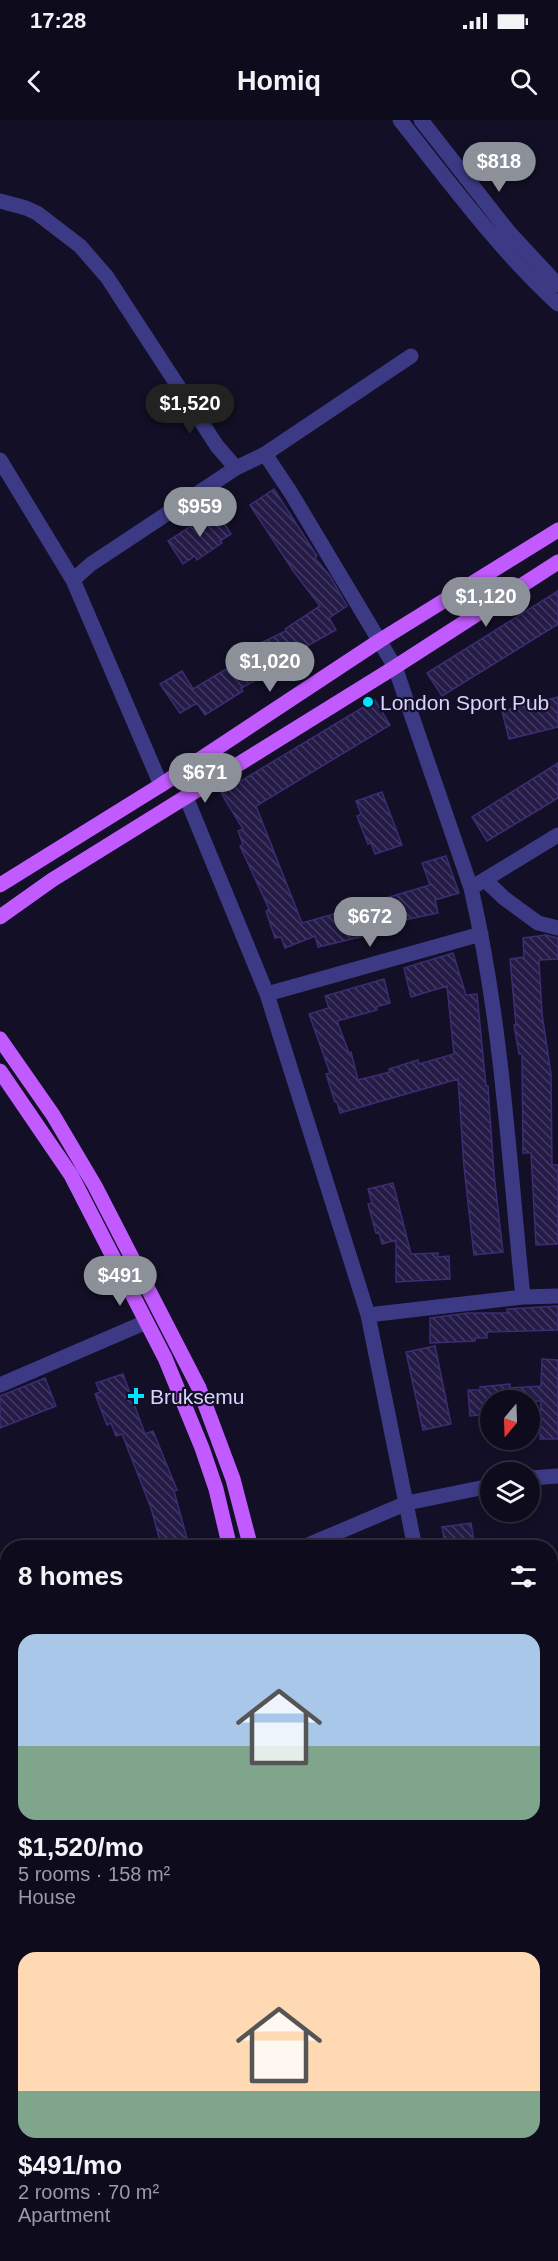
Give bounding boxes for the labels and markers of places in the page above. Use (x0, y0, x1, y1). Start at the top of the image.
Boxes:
pin: $818 (463, 142, 535, 193)
pin: $1,520 (141, 384, 239, 435)
pin: $959 (164, 487, 236, 538)
pin: $1,120 (437, 577, 535, 628)
pin: $1,020 (221, 642, 319, 693)
place label: London Sport Pub (380, 691, 549, 714)
marker: London Sport Pub (361, 695, 375, 709)
pin: $671 (169, 753, 241, 804)
pin: $672 (334, 897, 406, 948)
pin: $491 (84, 1256, 156, 1307)
place label: Bruksemu (150, 1385, 245, 1408)
marker: Bruksemu (127, 1387, 145, 1405)

